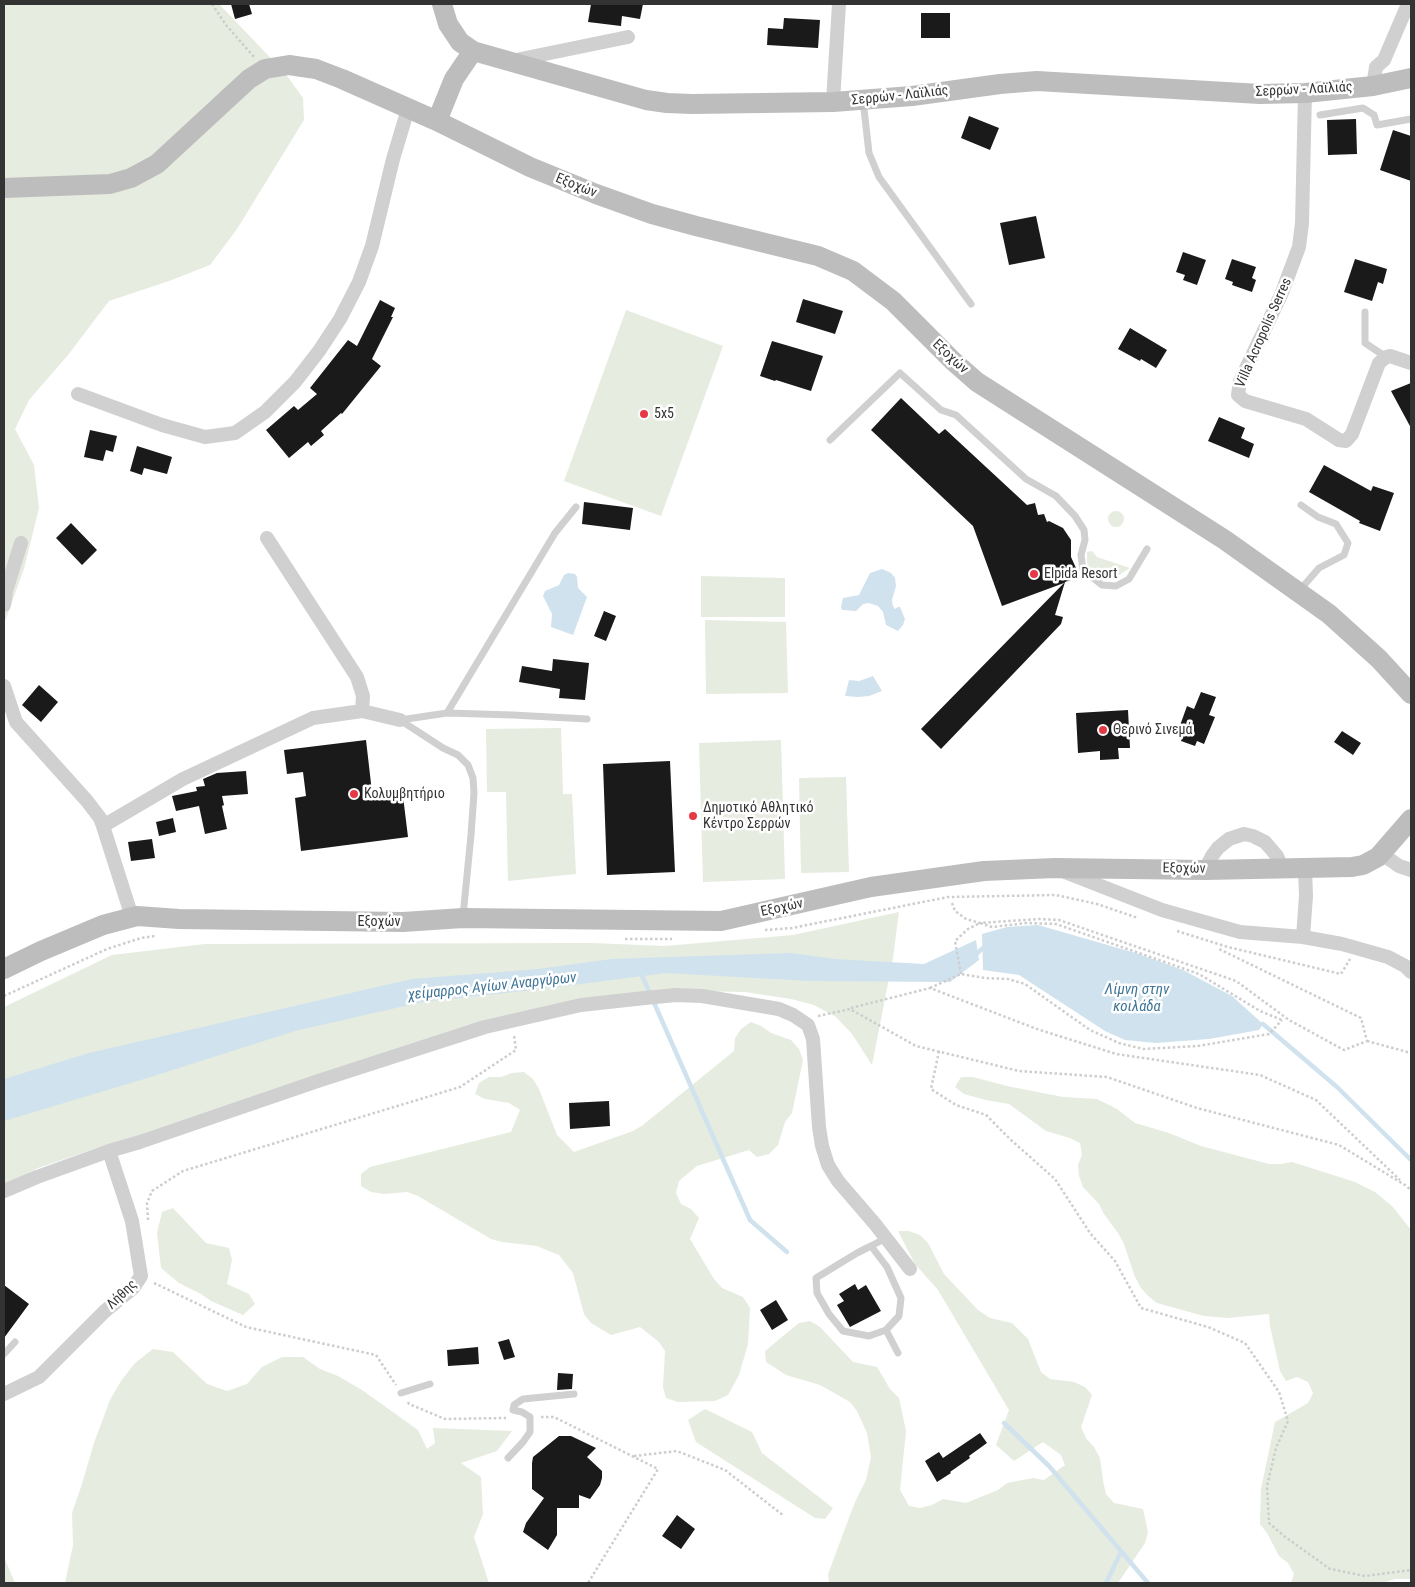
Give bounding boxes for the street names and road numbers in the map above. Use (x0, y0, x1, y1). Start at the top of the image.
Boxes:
street label: Σερρών - Λαϊλιάς (1255, 79, 1353, 101)
street label: Σερρών - Λαϊλιάς (851, 83, 949, 109)
street label: Εξοχών (553, 170, 599, 202)
street label: Villa Acropolis Serres (1232, 276, 1296, 390)
street label: Εξοχών (929, 336, 971, 378)
street label: Εξοχών (1162, 860, 1206, 878)
street label: Εξοχών (759, 895, 805, 921)
street label: Εξοχών (358, 914, 400, 930)
street label: Λήθης (103, 1277, 141, 1313)

